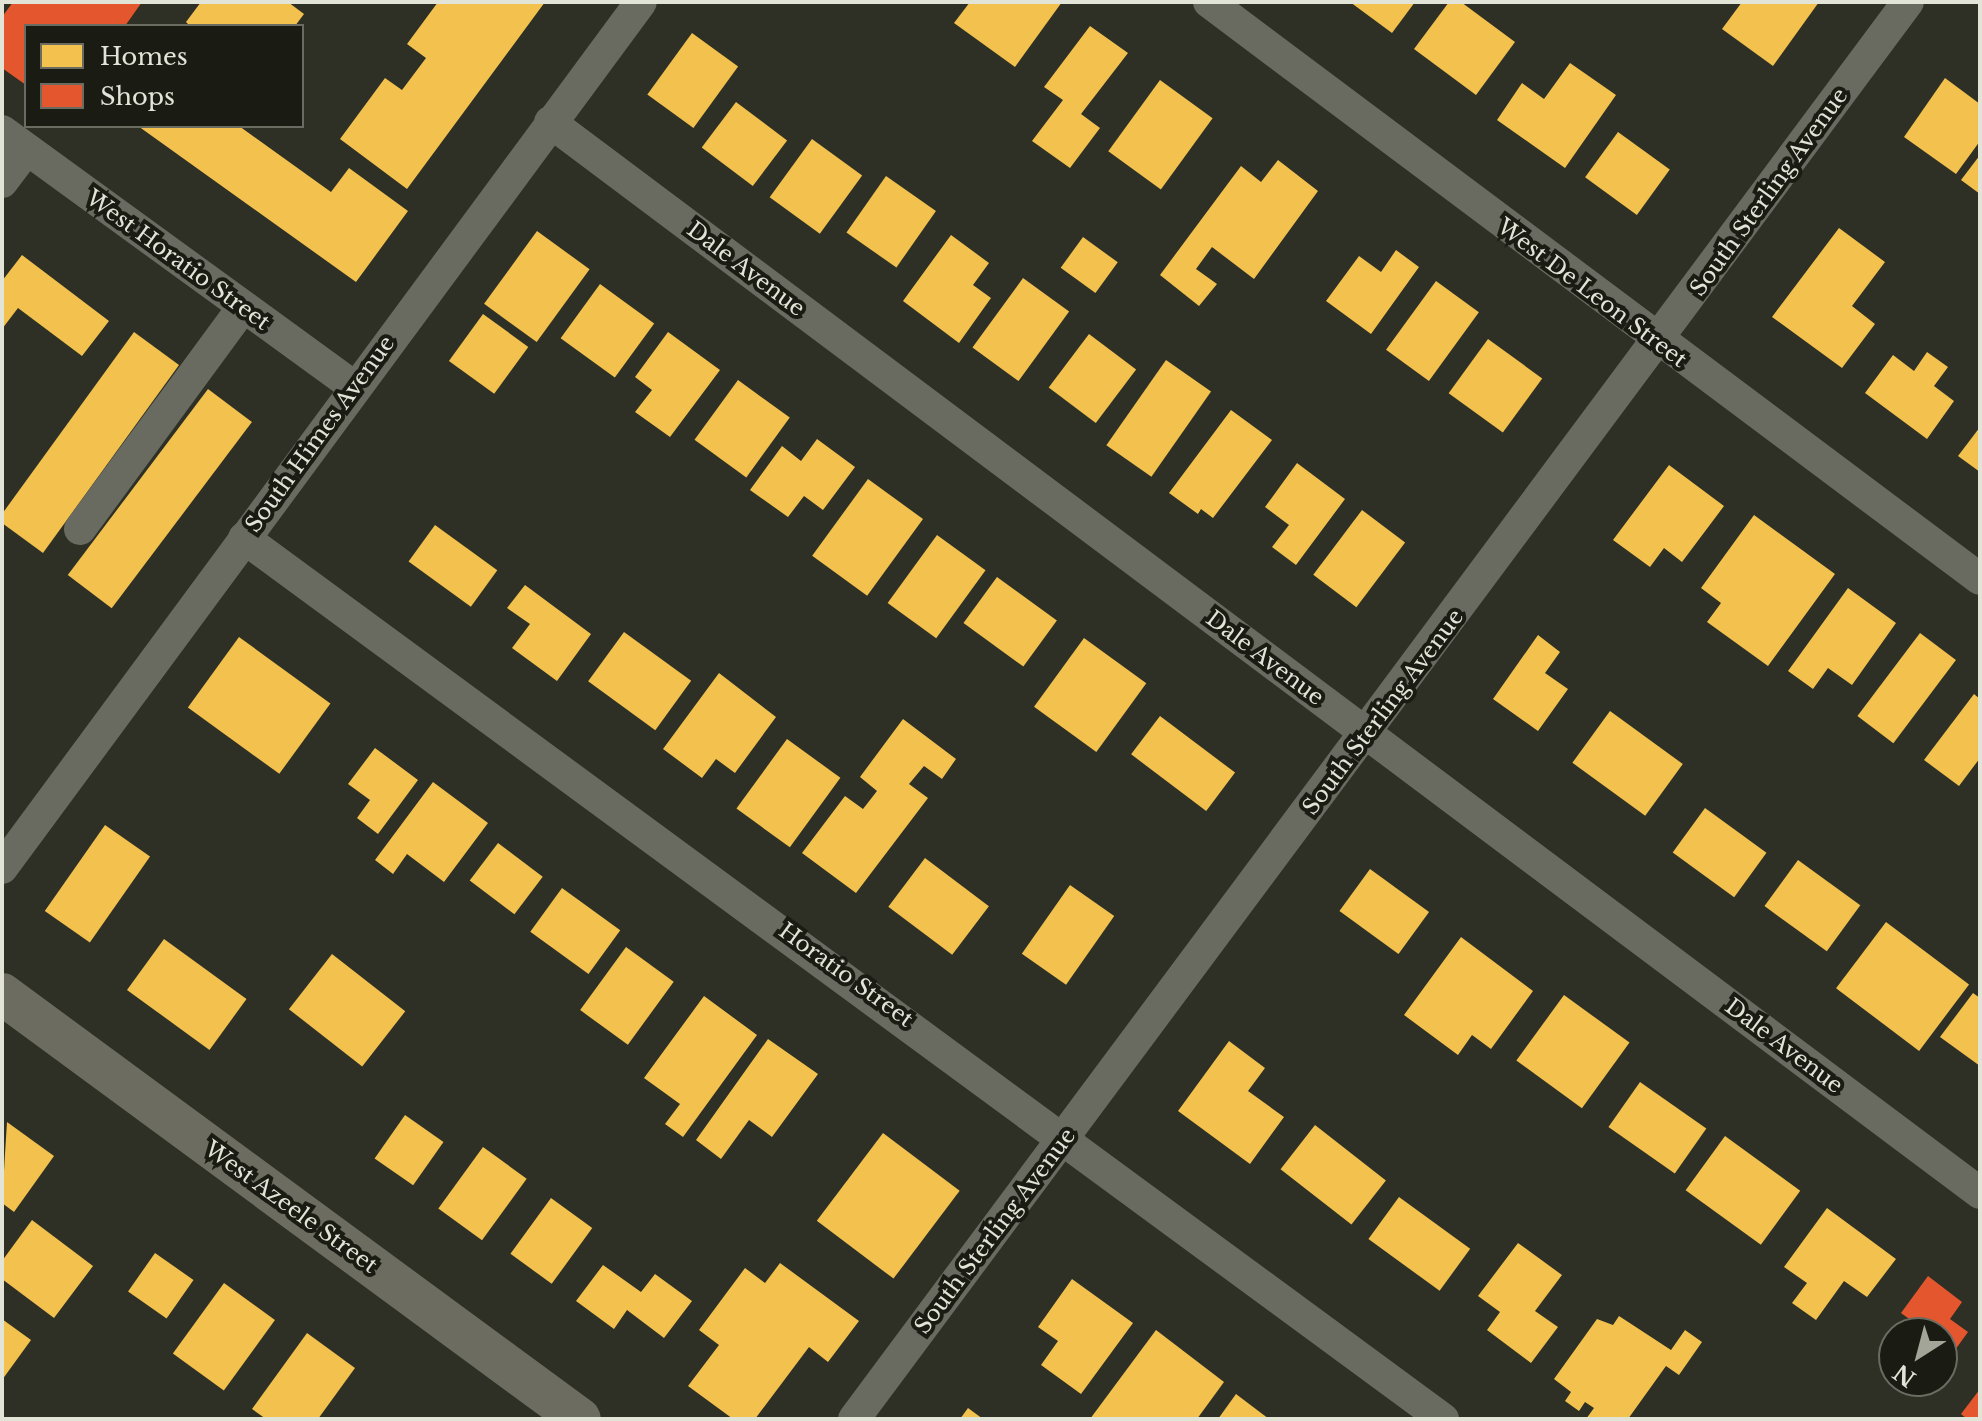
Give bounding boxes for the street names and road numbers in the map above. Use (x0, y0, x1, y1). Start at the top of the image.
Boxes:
street label: South Sterling Avenue (1684, 82, 1854, 302)
street label: West Horatio Street (81, 184, 275, 336)
street label: West De Leon Street (1492, 213, 1692, 373)
street label: Dale Avenue (682, 216, 810, 322)
street label: South Himes Avenue (240, 330, 400, 538)
street label: South Sterling Avenue (1297, 604, 1469, 820)
street label: Dale Avenue (1201, 605, 1329, 711)
street label: Horatio Street (774, 917, 918, 1033)
street label: Dale Avenue (1720, 993, 1848, 1099)
street label: South Sterling Avenue (909, 1123, 1081, 1339)
street label: West Azeele Street (199, 1135, 383, 1279)

